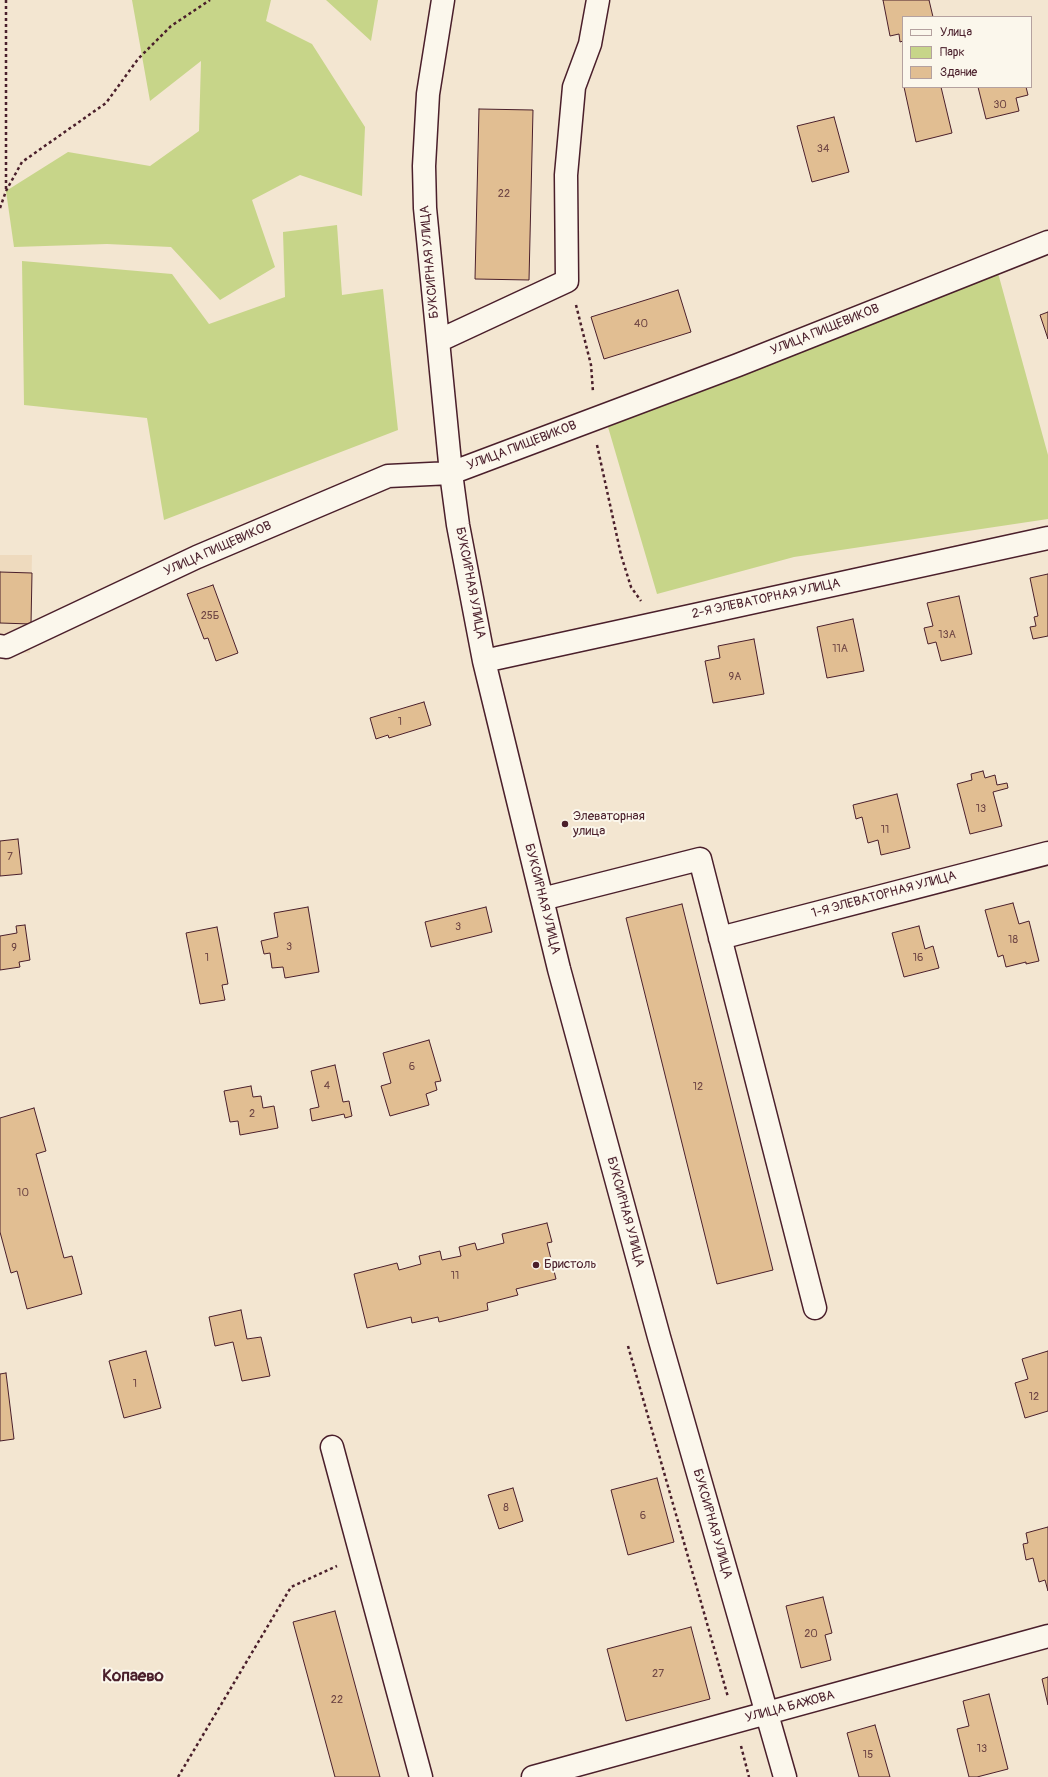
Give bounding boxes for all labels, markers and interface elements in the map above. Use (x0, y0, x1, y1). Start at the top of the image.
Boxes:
legend (902, 16, 1032, 88)
text: Улица (940, 25, 972, 40)
text: Парк (940, 45, 965, 60)
text: Здание (940, 65, 977, 80)
house number: 30 (993, 98, 1007, 112)
house number: 34 (817, 142, 829, 156)
house number: 22 (498, 187, 510, 201)
street label: БУКСИРНАЯ УЛИЦА (417, 205, 443, 319)
street label: УЛИЦА ПИЩЕВИКОВ (768, 301, 882, 359)
house number: 40 (634, 317, 648, 331)
street label: УЛИЦА ПИЩЕВИКОВ (465, 418, 579, 474)
street label: УЛИЦА ПИЩЕВИКОВ (162, 518, 274, 580)
street label: БУКСИРНАЯ УЛИЦА (452, 526, 488, 640)
street label: 2-Я ЭЛЕВАТОРНАЯ УЛИЦА (690, 576, 842, 622)
house number: 25Б (201, 609, 219, 623)
house number: 13А (938, 628, 956, 642)
house number: 11А (832, 642, 848, 656)
house number: 9А (729, 670, 741, 684)
house number: 1 (398, 715, 402, 729)
house number: 13 (976, 802, 986, 816)
place label: Элеваторная улица (573, 809, 645, 840)
marker: Элеваторная улица (560, 819, 570, 829)
house number: 11 (881, 823, 889, 837)
street label: БУКСИРНАЯ УЛИЦА (521, 842, 563, 956)
house number: 7 (7, 850, 13, 864)
street label: 1-Я ЭЛЕВАТОРНАЯ УЛИЦА (810, 868, 958, 922)
house number: 3 (455, 920, 461, 934)
house number: 18 (1008, 933, 1018, 947)
house number: 3 (286, 940, 292, 954)
house number: 9 (11, 941, 17, 955)
house number: 1 (205, 951, 209, 965)
house number: 16 (913, 951, 923, 965)
house number: 6 (409, 1060, 415, 1074)
house number: 4 (324, 1079, 330, 1093)
house number: 12 (693, 1080, 703, 1094)
house number: 2 (249, 1107, 255, 1121)
street label: БУКСИРНАЯ УЛИЦА (603, 1155, 647, 1269)
house number: 10 (17, 1186, 29, 1200)
place label: Бристоль (544, 1257, 596, 1273)
marker: Бристоль (531, 1260, 541, 1270)
house number: 11 (451, 1269, 459, 1283)
house number: 1 (133, 1377, 137, 1391)
house number: 12 (1029, 1390, 1039, 1404)
street label: БУКСИРНАЯ УЛИЦА (689, 1467, 735, 1581)
house number: 8 (503, 1501, 509, 1515)
house number: 6 (640, 1509, 646, 1523)
house number: 20 (804, 1627, 818, 1641)
district label: Копаево (102, 1667, 164, 1687)
house number: 27 (652, 1667, 664, 1681)
street label: УЛИЦА БАЖОВА (744, 1688, 836, 1726)
house number: 22 (331, 1693, 343, 1707)
house number: 13 (977, 1742, 987, 1756)
house number: 15 (863, 1748, 873, 1762)

